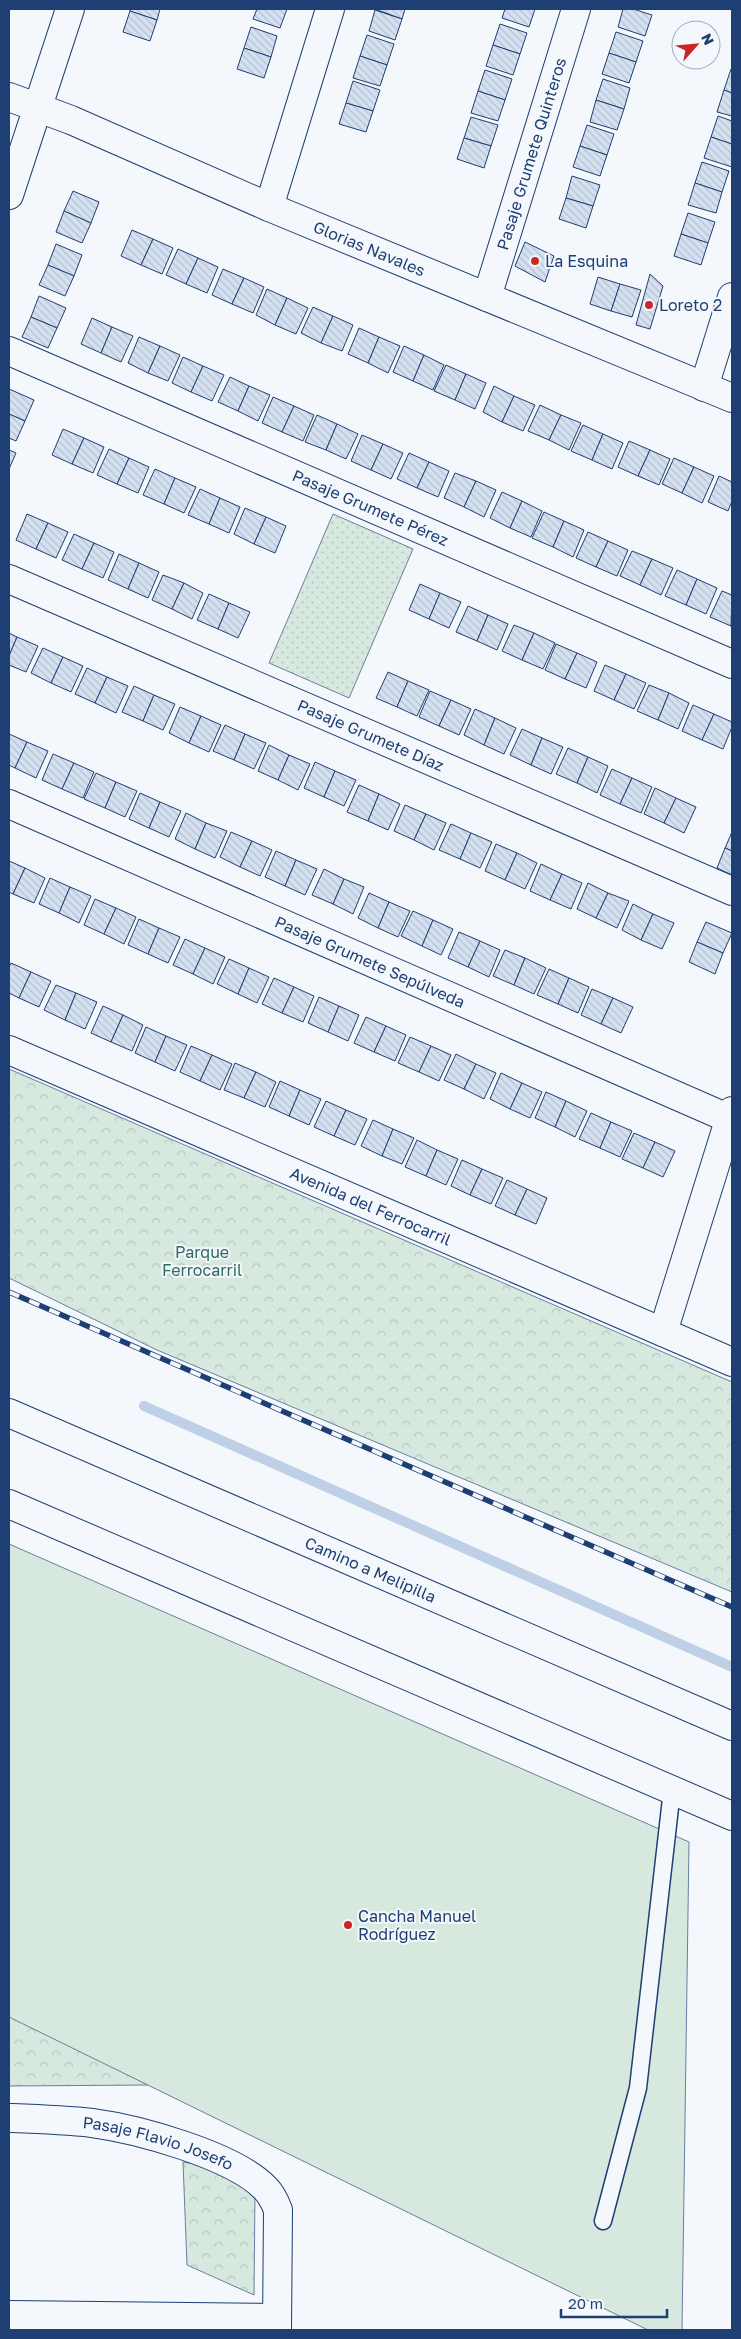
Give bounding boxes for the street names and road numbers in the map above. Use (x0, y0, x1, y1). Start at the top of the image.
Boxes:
street label: Pasaje Grumete Quinteros (492, 55, 570, 252)
street label: Glorias Navales (311, 216, 428, 280)
street label: Pasaje Grumete Pérez (289, 465, 452, 550)
street label: Pasaje Grumete Díaz (294, 695, 447, 776)
street label: Pasaje Grumete Sepúlveda (272, 911, 468, 1012)
street label: Avenida del Ferrocarril (287, 1163, 454, 1250)
street label: Camino a Melipilla (302, 1532, 439, 1607)
street label: Pasaje Flavio Josefo (82, 2112, 237, 2174)

